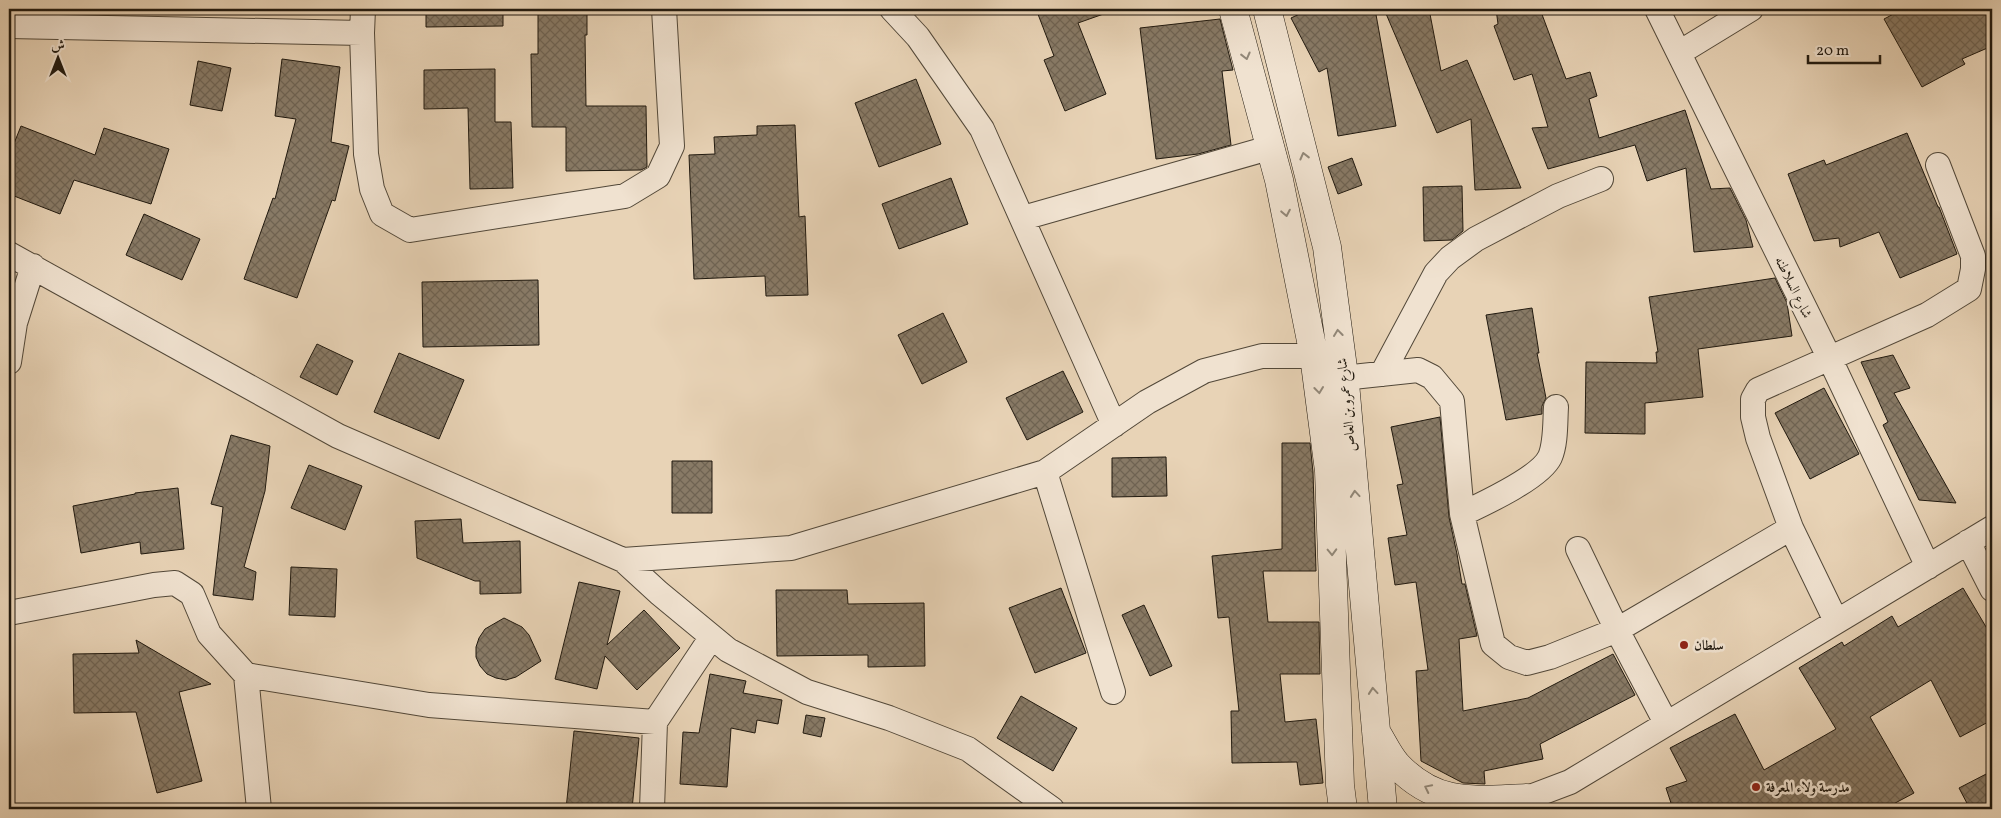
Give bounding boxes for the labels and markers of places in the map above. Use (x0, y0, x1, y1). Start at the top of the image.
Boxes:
place label: سلطان (1694, 637, 1724, 656)
marker: سلطان (1678, 639, 1690, 651)
place label: مدرسة ولاء المعرفة (1766, 779, 1850, 798)
marker: مدرسة ولاء المعرفة (1750, 781, 1762, 793)

